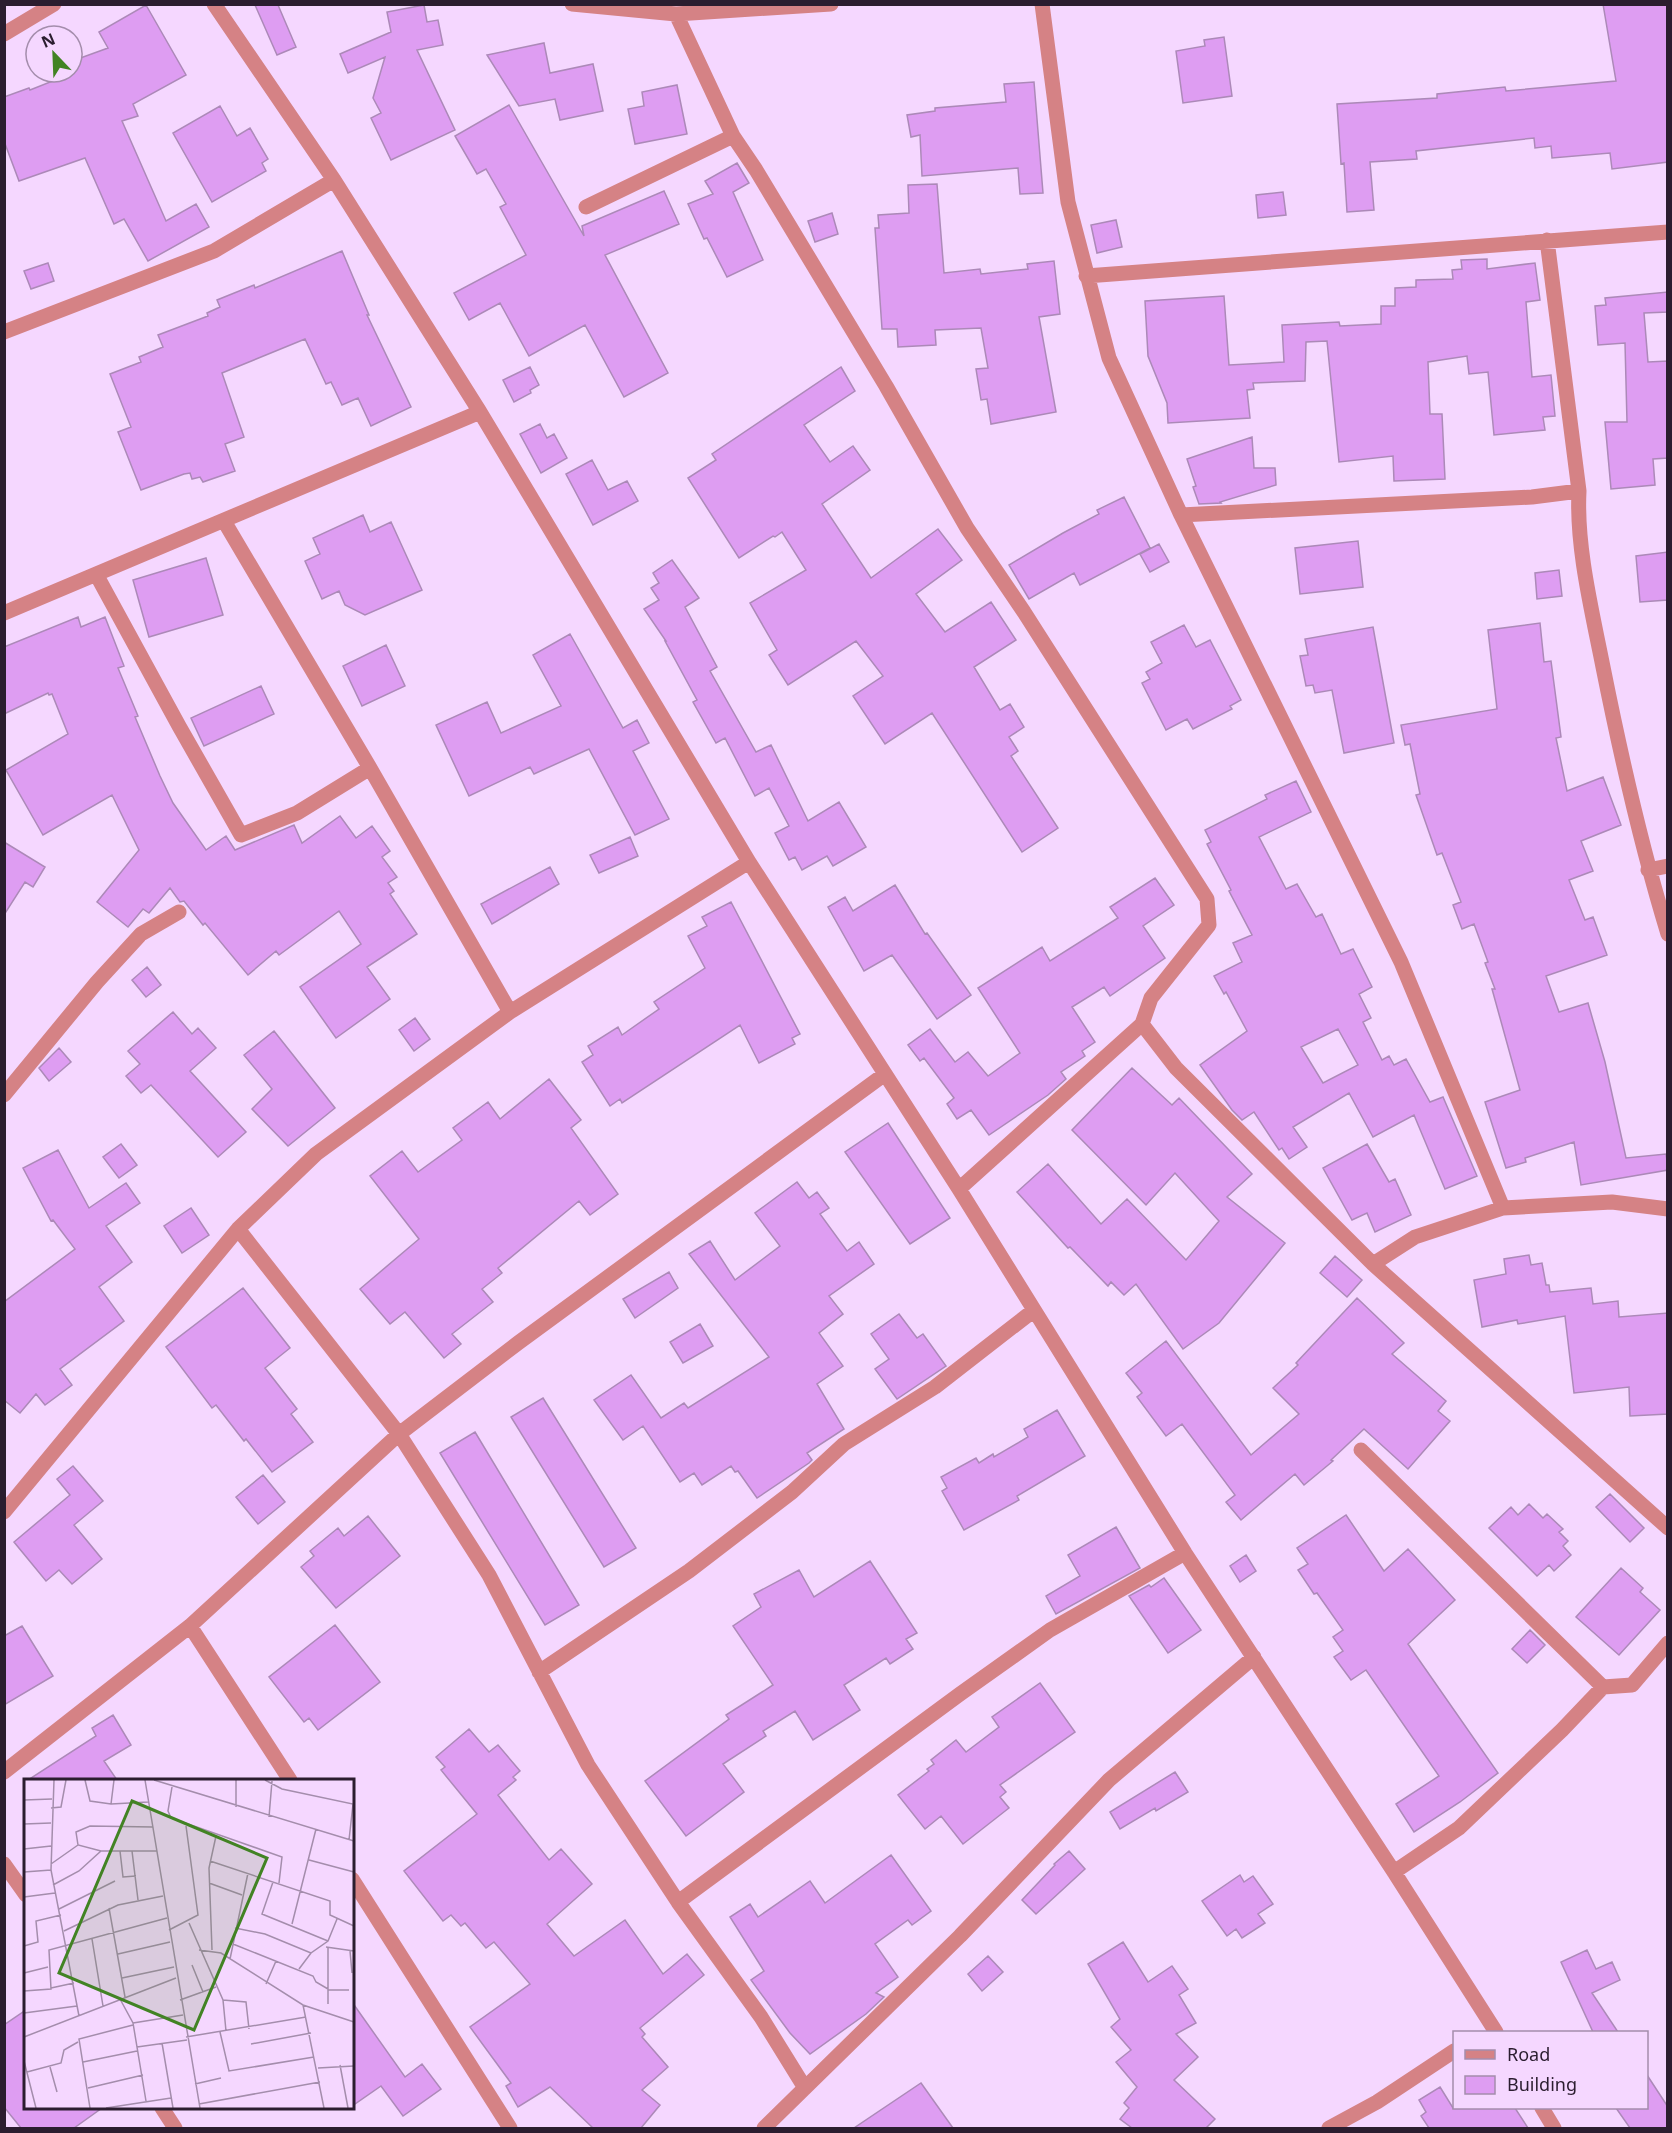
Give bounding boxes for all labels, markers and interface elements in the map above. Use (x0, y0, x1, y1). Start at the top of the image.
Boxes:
north arrow (24, 24, 84, 84)
text: N (38, 28, 58, 53)
inset map (24, 1779, 354, 2109)
legend (1453, 2031, 1648, 2109)
text: Road (1507, 2042, 1550, 2066)
text: Building (1507, 2072, 1577, 2096)

